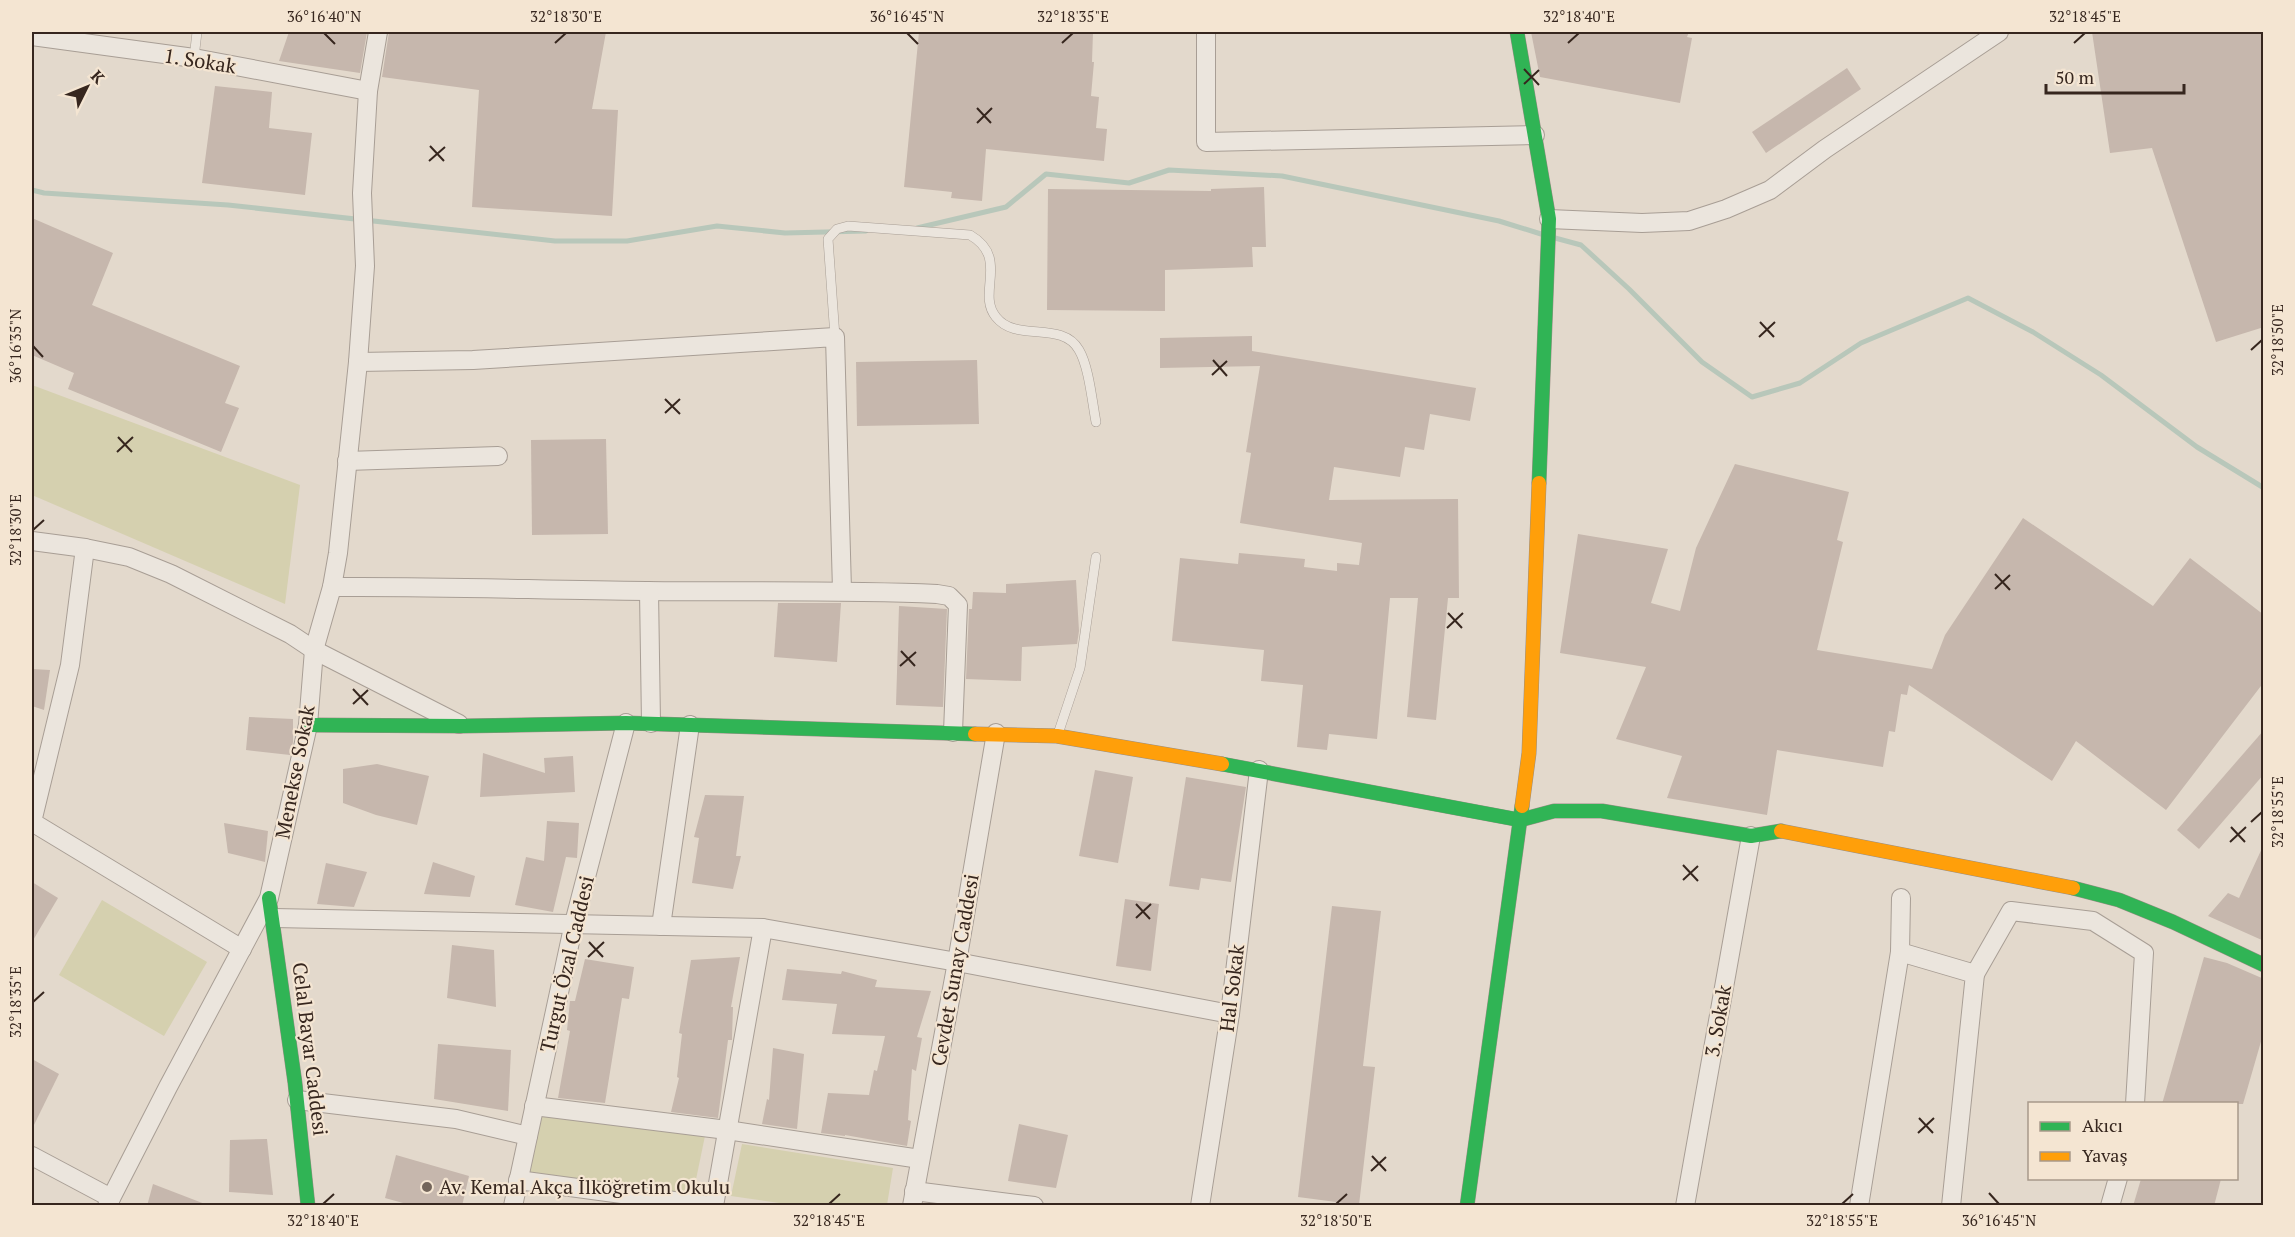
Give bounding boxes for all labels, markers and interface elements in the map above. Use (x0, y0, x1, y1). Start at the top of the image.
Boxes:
text: 36°16'40"N (287, 6, 361, 26)
text: 32°18'30"E (530, 6, 602, 26)
text: 36°16'45"N (870, 6, 944, 26)
text: 32°18'35"E (1037, 6, 1109, 26)
text: 32°18'40"E (1543, 6, 1615, 26)
text: 32°18'45"E (2049, 6, 2121, 26)
street label: 1. Sokak (162, 41, 239, 80)
north arrow (57, 57, 117, 117)
scale bar (2046, 57, 2184, 95)
text: K (86, 65, 110, 89)
text: 50 m (2055, 65, 2095, 89)
text: 32°18'50"E (2267, 304, 2287, 376)
text: 36°16'35"N (5, 309, 25, 383)
text: 32°18'30"E (5, 494, 25, 566)
street label: Menekse Sokak (268, 702, 321, 841)
text: 32°18'55"E (2267, 776, 2287, 848)
street label: Cevdet Sunay Caddesi (924, 872, 985, 1068)
street label: Turgut Özal Caddesi (533, 873, 600, 1055)
street label: Hal Sokak (1213, 942, 1250, 1033)
street label: Celal Bayar Caddesi (286, 961, 335, 1137)
text: 32°18'35"E (5, 966, 25, 1038)
street label: 3. Sokak (1698, 982, 1737, 1059)
legend (2028, 1102, 2238, 1180)
text: Akıcı (2082, 1113, 2123, 1137)
text: Yavaş (2082, 1143, 2128, 1167)
place label: Av. Kemal Akça İlköğretim Okulu (439, 1173, 730, 1200)
marker: Av. Kemal Akça İlköğretim Okulu (420, 1180, 434, 1194)
text: 32°18'40"E (287, 1210, 359, 1230)
text: 32°18'45"E (793, 1210, 865, 1230)
text: 32°18'50"E (1300, 1210, 1372, 1230)
text: 32°18'55"E (1806, 1210, 1878, 1230)
text: 36°16'45"N (1962, 1210, 2036, 1230)

